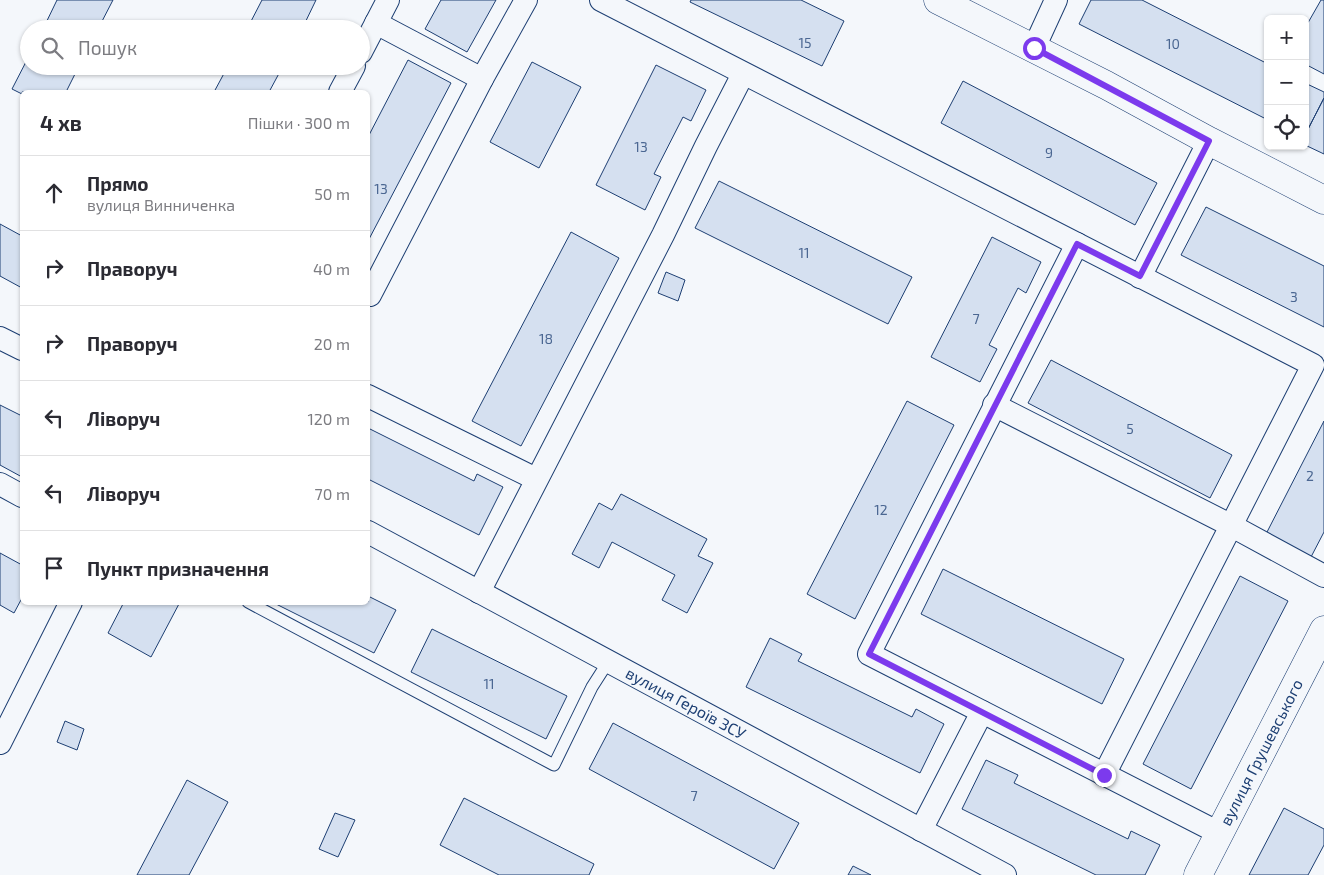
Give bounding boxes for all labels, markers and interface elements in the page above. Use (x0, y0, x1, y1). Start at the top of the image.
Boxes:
map controls (1264, 15, 1309, 150)
button: + (1264, 15, 1309, 60)
search box (20, 20, 370, 75)
icon: search (38, 34, 66, 62)
house number: 15 (798, 34, 812, 51)
house number: 10 (1166, 35, 1180, 52)
text: Пошук (78, 36, 137, 59)
route start (1023, 37, 1046, 60)
button: − (1264, 60, 1309, 105)
button: locate (1264, 105, 1309, 150)
text: 4 хв (40, 110, 82, 135)
text: Пішки · 300 m (248, 113, 350, 132)
house number: 13 (634, 138, 648, 155)
house number: 9 (1045, 144, 1053, 161)
text: Прямо (87, 172, 149, 195)
icon: ahead (40, 179, 68, 207)
house number: 13 (374, 180, 388, 197)
text: 50 m (314, 184, 350, 203)
text: вулиця Винниченка (87, 195, 235, 214)
house number: 11 (798, 244, 810, 261)
icon: right (40, 254, 68, 282)
text: Праворуч (87, 257, 178, 280)
text: 40 m (313, 259, 350, 278)
house number: 3 (1290, 288, 1298, 305)
house number: 7 (972, 310, 980, 327)
icon: right (40, 329, 68, 357)
house number: 18 (539, 330, 553, 347)
text: Праворуч (87, 332, 178, 355)
text: 20 m (314, 334, 350, 353)
icon: left (40, 404, 68, 432)
text: Ліворуч (87, 407, 160, 430)
text: 120 m (307, 409, 350, 428)
house number: 5 (1126, 420, 1134, 437)
house number: 2 (1306, 467, 1314, 484)
icon: left (40, 479, 68, 507)
text: Ліворуч (87, 482, 160, 505)
text: 70 m (315, 484, 350, 503)
house number: 12 (874, 501, 888, 518)
icon: arrive (40, 554, 68, 582)
text: Пункт призначення (87, 557, 269, 580)
street label: вулиця Героїв ЗСУ (623, 663, 749, 743)
house number: 11 (483, 675, 495, 692)
street label: вулиця Грушевського (1215, 676, 1306, 828)
route end (1093, 764, 1116, 787)
house number: 7 (690, 787, 698, 804)

